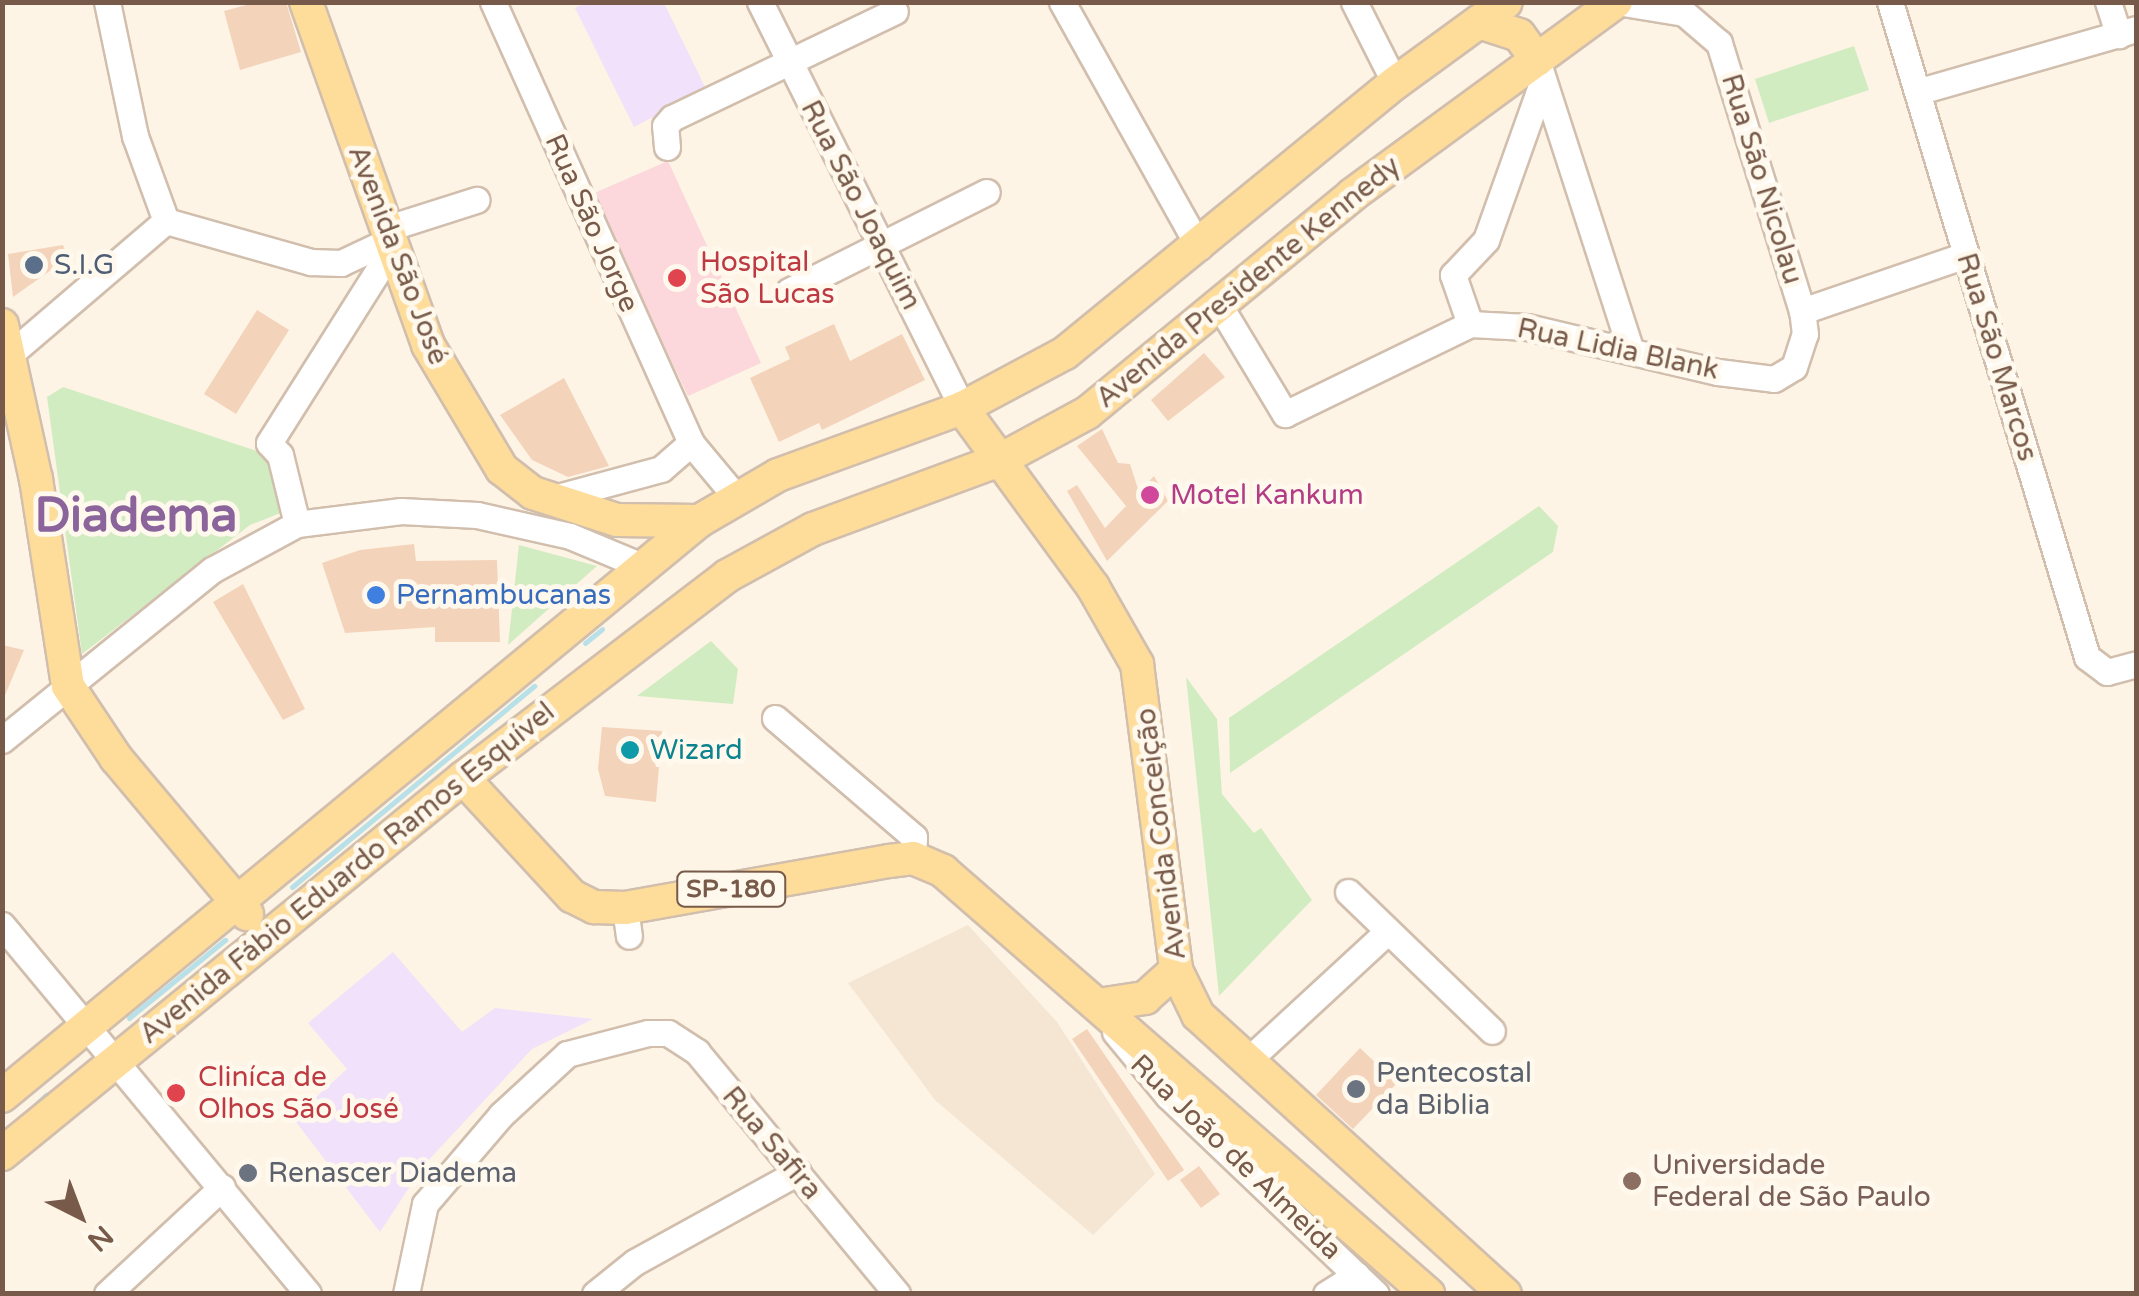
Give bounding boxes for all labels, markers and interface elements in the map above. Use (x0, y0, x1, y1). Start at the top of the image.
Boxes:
street label: Rua São Nicolau (1714, 70, 1810, 288)
street label: Rua São Joaquim (794, 95, 928, 315)
street label: Rua São Jorge (538, 129, 646, 317)
street label: Avenida São José (341, 141, 455, 369)
street label: Avenida Presidente Kennedy (1089, 149, 1407, 415)
place label: Hospital São Lucas (700, 245, 835, 311)
place label: S.I.G (54, 248, 114, 282)
street label: Rua São Marcos (1949, 249, 2045, 465)
marker: S.I.G (23, 254, 45, 276)
marker: Hospital São Lucas (664, 265, 690, 291)
street label: Rua Lidia Blank (1514, 311, 1722, 387)
place label: Motel Kankum (1170, 478, 1364, 512)
marker: Motel Kankum (1139, 484, 1161, 506)
district label: Diadema (35, 488, 237, 546)
place label: Pernambucanas (396, 578, 611, 612)
marker: Pernambucanas (365, 584, 387, 606)
street label: Avenida Fábio Eduardo Ramos Esquível (133, 695, 561, 1051)
street label: Avenida Conceição (1129, 706, 1193, 962)
place label: Wizard (650, 733, 743, 767)
marker: Wizard (619, 739, 641, 761)
road number: SP-180 (676, 869, 786, 909)
street label: Rua João de Almeida (1123, 1047, 1349, 1267)
place label: Pentecostal da Biblia (1376, 1056, 1532, 1122)
place label: Cliníca de Olhos São José (198, 1060, 399, 1126)
marker: Pentecostal da Biblia (1345, 1078, 1367, 1100)
marker: Cliníca de Olhos São José (163, 1080, 189, 1106)
street label: Rua Safira (715, 1080, 829, 1206)
place label: Universidade Federal de São Paulo (1652, 1148, 1931, 1214)
place label: Renascer Diadema (268, 1156, 517, 1190)
marker: Renascer Diadema (237, 1162, 259, 1184)
north arrow (30, 1166, 130, 1266)
marker: Universidade Federal de São Paulo (1621, 1170, 1643, 1192)
text: N (80, 1218, 120, 1258)

